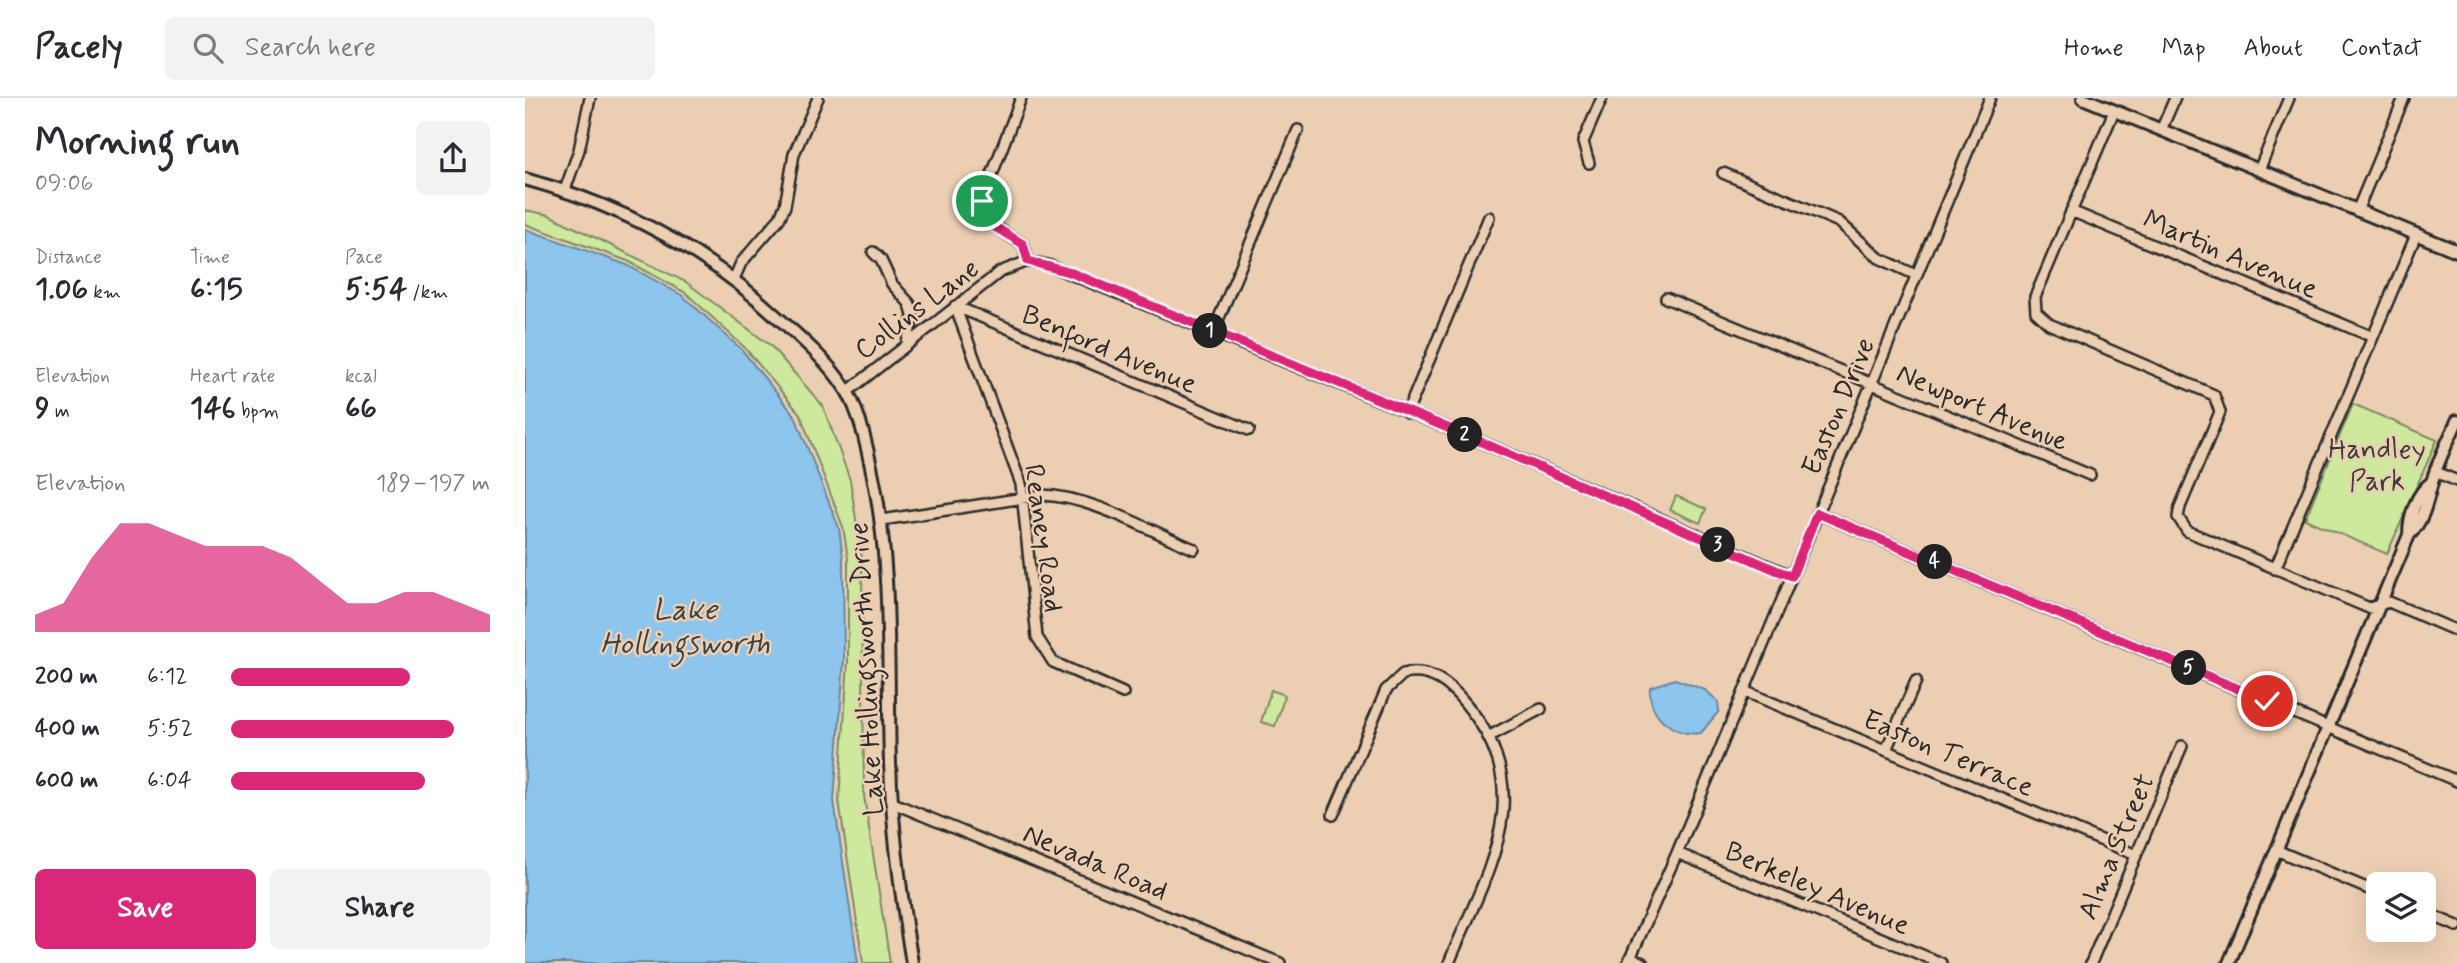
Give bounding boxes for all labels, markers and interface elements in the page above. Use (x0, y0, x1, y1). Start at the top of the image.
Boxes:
search box (165, 17, 655, 80)
text: Pacely (35, 26, 123, 70)
icon: search (189, 29, 227, 67)
text: Search here (245, 31, 376, 65)
text: Home (2064, 33, 2124, 64)
text: Map (2162, 33, 2206, 64)
text: About (2244, 33, 2303, 64)
text: Contact (2341, 33, 2422, 64)
text: Morning run (35, 118, 240, 167)
button: share (416, 121, 490, 195)
text: 09:06 (35, 169, 93, 199)
pin (952, 171, 1012, 231)
icon: arrive (963, 182, 1001, 220)
street label: Martin Avenue (2137, 202, 2323, 309)
text: Distance (35, 245, 102, 270)
text: Time (190, 245, 230, 270)
text: Pace (345, 245, 383, 270)
street label: Collins Lane (848, 251, 987, 369)
text: 1.06 (35, 270, 88, 309)
text: 6:15 (190, 270, 243, 309)
text: 5:54 (345, 270, 407, 309)
text: km (88, 280, 121, 305)
text: /km (407, 280, 448, 305)
street label: Benford Avenue (1015, 297, 1202, 406)
pin: 1 (1193, 314, 1227, 348)
text: 1 (1205, 318, 1214, 343)
street label: Easton Drive (1794, 333, 1885, 481)
street label: Newport Avenue (1891, 356, 2073, 461)
text: Elevation (35, 364, 110, 389)
text: Heart rate (190, 364, 275, 389)
text: kcal (345, 364, 377, 389)
text: 9 (35, 389, 50, 428)
text: 146 (190, 389, 236, 428)
text: 66 (345, 389, 377, 428)
text: m (50, 399, 70, 424)
text: bpm (236, 399, 279, 424)
pin: 2 (1447, 418, 1483, 452)
text: 2 (1460, 422, 1469, 447)
park label: Handley Park (2328, 432, 2426, 501)
street label: Reaney Road (1014, 462, 1071, 615)
text: Elevation (35, 469, 126, 499)
text: 189–197 m (376, 469, 490, 499)
street label: Lake Hollingsworth Drive (841, 521, 897, 817)
pin: 3 (1701, 528, 1735, 562)
text: 3 (1713, 532, 1722, 557)
pin: 4 (1917, 545, 1953, 580)
text: 4 (1929, 549, 1940, 574)
water label: Lake Hollingsworth (600, 591, 770, 668)
pin: 5 (2171, 650, 2207, 686)
text: 5 (2183, 655, 2194, 680)
text: 200 m (35, 662, 98, 692)
text: 6:12 (147, 662, 187, 692)
pin (2237, 671, 2297, 731)
icon: check (2248, 682, 2286, 720)
street label: Easton Terrace (1857, 702, 2039, 807)
text: 400 m (35, 714, 100, 744)
text: 5:52 (147, 714, 193, 744)
text: 600 m (35, 766, 98, 796)
text: 6:04 (147, 766, 192, 796)
street label: Alma Street (2070, 768, 2165, 925)
street label: Nevada Road (1017, 816, 1173, 910)
street label: Berkeley Avenue (1719, 834, 1915, 945)
button: Save (35, 869, 256, 949)
button: Share (270, 869, 490, 949)
map controls (2366, 872, 2436, 942)
button: layers (2366, 872, 2436, 942)

